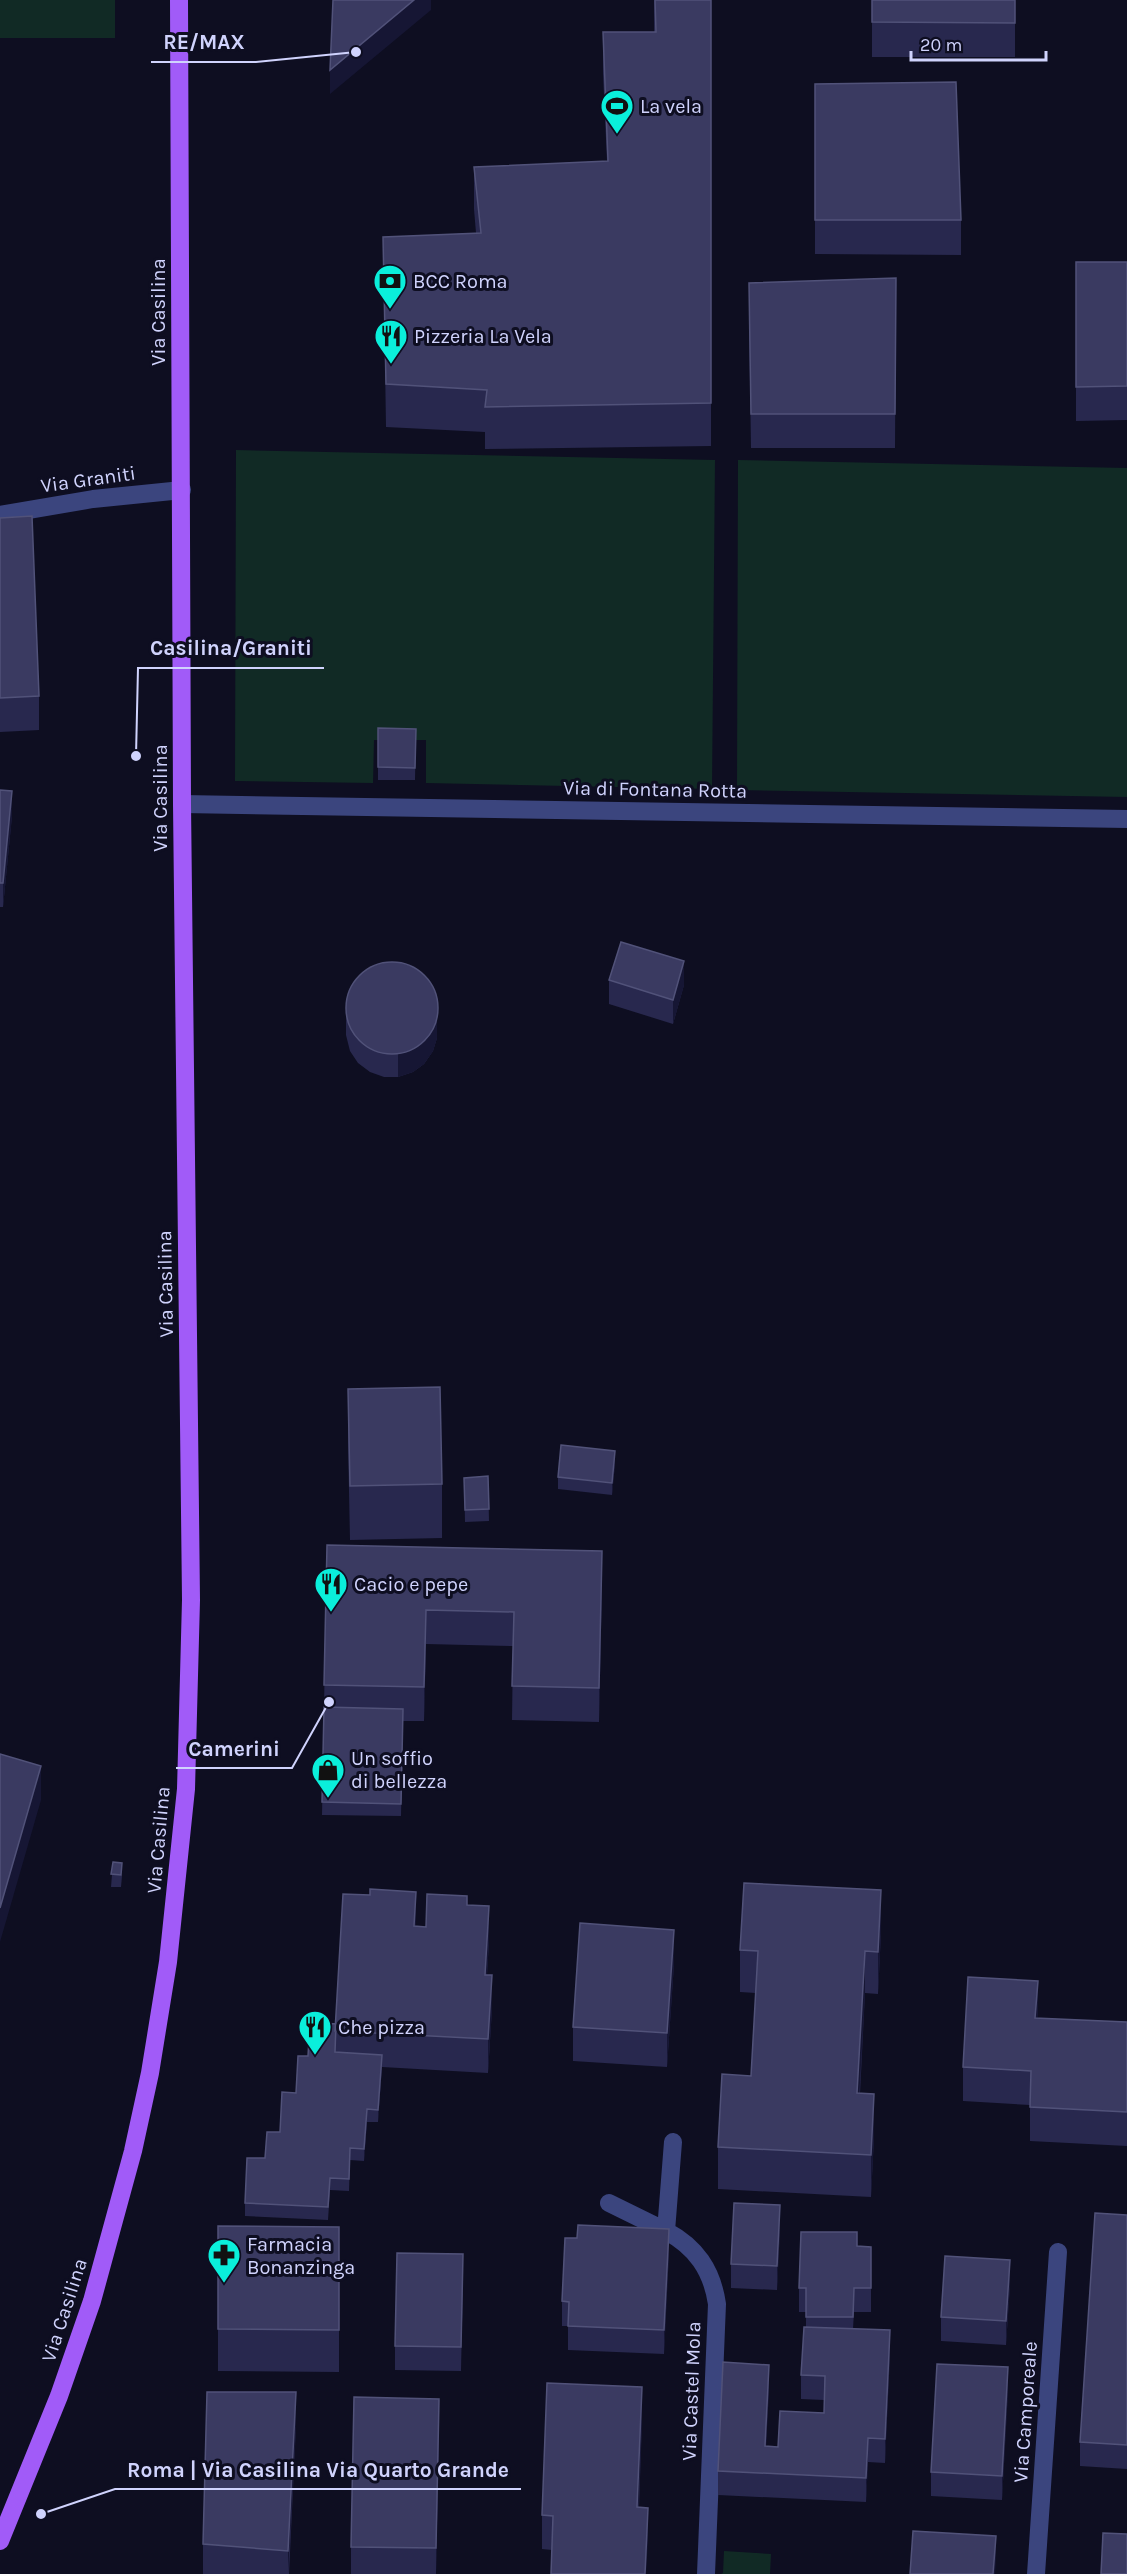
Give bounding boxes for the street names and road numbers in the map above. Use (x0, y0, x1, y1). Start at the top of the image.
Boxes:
street label: Via Casilina (147, 258, 170, 366)
street label: Via Graniti (39, 461, 137, 498)
street label: Via Casilina (149, 744, 172, 852)
street label: Via di Fontana Rotta (563, 776, 747, 803)
street label: Via Casilina (153, 1230, 178, 1338)
street label: Via Casilina (142, 1786, 175, 1895)
street label: Via Casilina (37, 2256, 92, 2365)
street label: Via Castel Mola (678, 2321, 705, 2461)
street label: Via Camporeale (1009, 2340, 1042, 2484)

